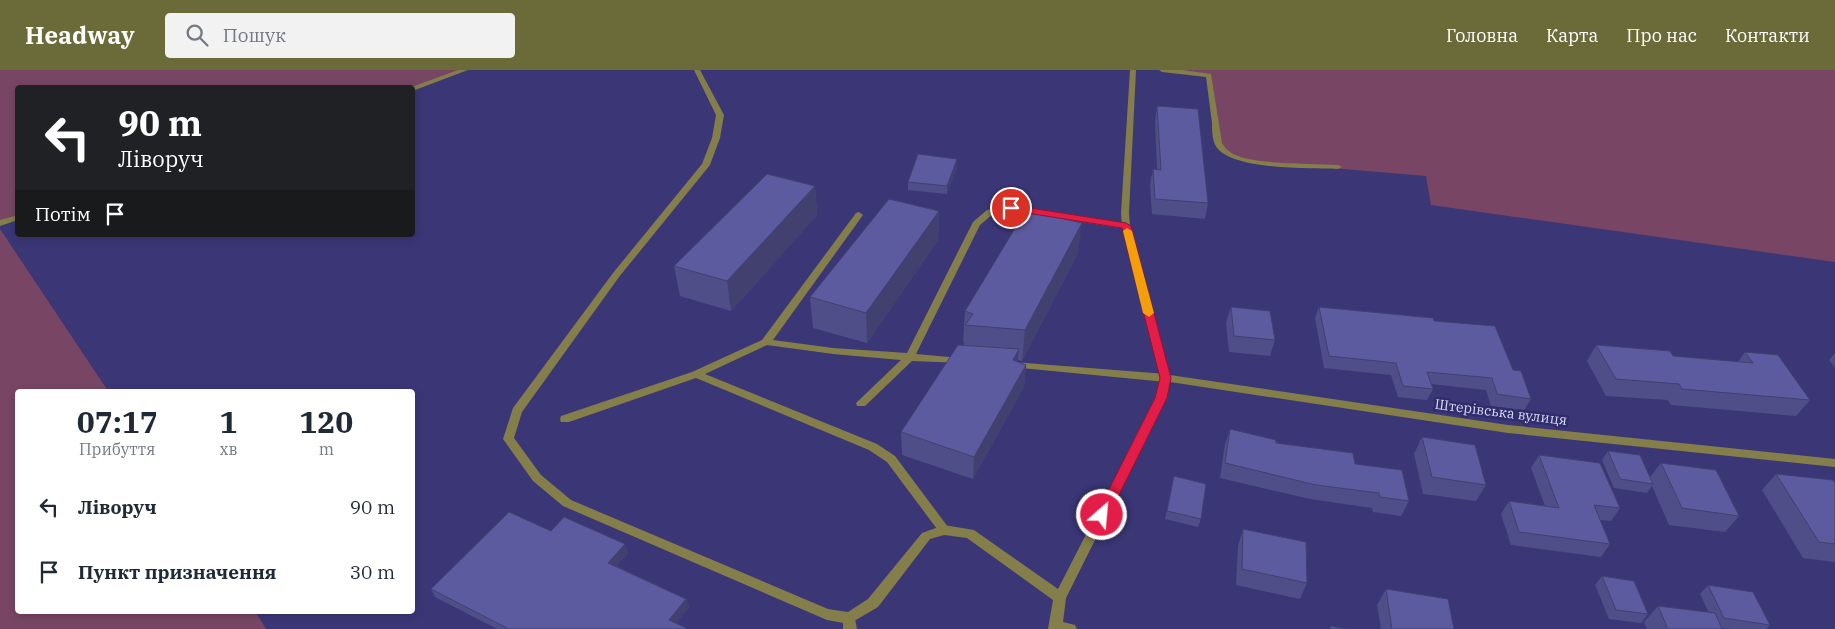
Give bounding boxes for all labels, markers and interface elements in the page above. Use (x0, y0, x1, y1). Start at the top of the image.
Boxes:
search box (165, 13, 515, 58)
text: Headway (25, 19, 135, 51)
icon: search (183, 21, 211, 49)
text: Пошук (223, 23, 286, 47)
text: Головна (1446, 24, 1518, 47)
text: Карта (1546, 24, 1598, 47)
text: Про нас (1626, 24, 1697, 47)
text: Контакти (1725, 24, 1810, 47)
text: 90 m (118, 100, 202, 146)
icon: left (35, 105, 100, 170)
text: Ліворуч (118, 144, 204, 173)
pin (990, 187, 1032, 229)
icon: arrive (997, 194, 1025, 222)
icon: arrive (101, 200, 129, 228)
text: Потім (35, 202, 91, 226)
street label: Штерівська вулиця (1434, 395, 1568, 429)
text: 07:17 (77, 402, 158, 441)
text: 1 (220, 402, 238, 441)
text: 120 (299, 402, 353, 441)
text: Прибуття (79, 439, 156, 459)
text: хв (220, 439, 238, 459)
text: m (319, 439, 334, 459)
position arrow (1075, 488, 1127, 540)
icon: left (35, 493, 63, 521)
text: Ліворуч (78, 495, 157, 519)
text: 90 m (350, 495, 395, 519)
icon: arrive (35, 558, 63, 586)
text: Пункт призначення (78, 560, 276, 584)
text: 30 m (350, 560, 395, 584)

